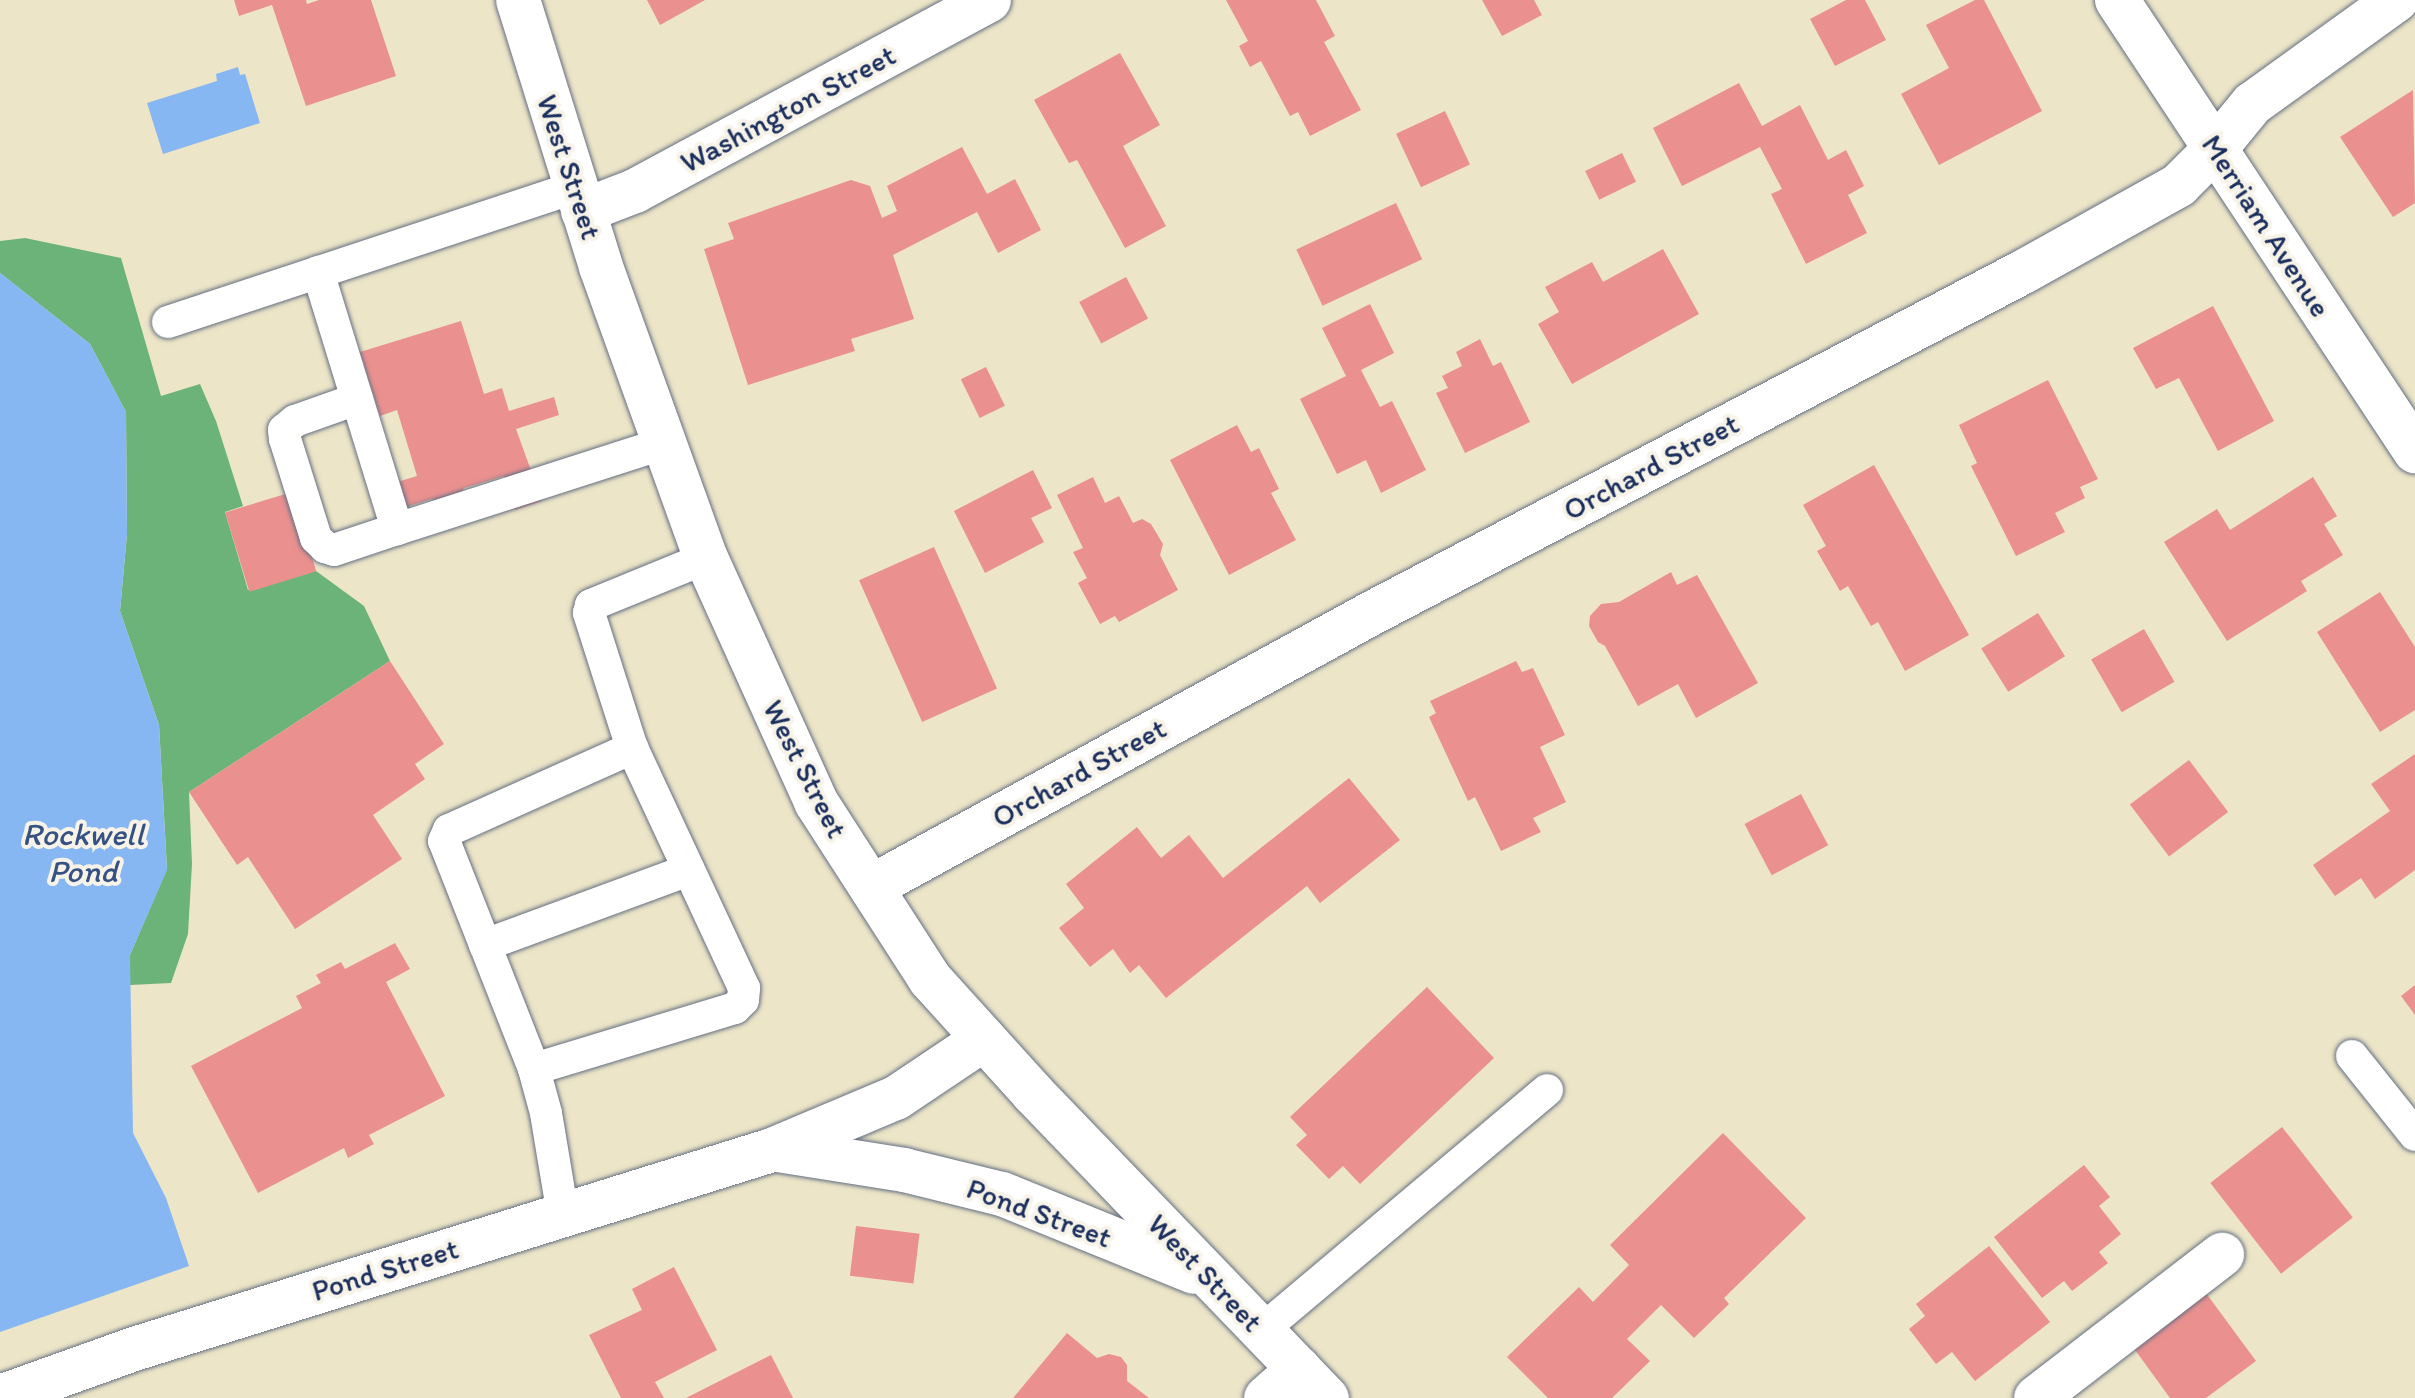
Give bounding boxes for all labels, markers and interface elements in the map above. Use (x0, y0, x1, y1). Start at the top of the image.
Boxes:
street label: Washington Street (674, 37, 902, 181)
street label: West Street (529, 90, 609, 244)
street label: Merriam Avenue (2194, 128, 2338, 324)
street label: Orchard Street (1557, 406, 1745, 528)
street label: West Street (755, 694, 855, 844)
street label: Orchard Street (986, 710, 1172, 836)
water label: Rockwell Pond (22, 816, 144, 891)
street label: Pond Street (962, 1170, 1116, 1256)
street label: West Street (1140, 1207, 1270, 1339)
street label: Pond Street (308, 1231, 462, 1309)

